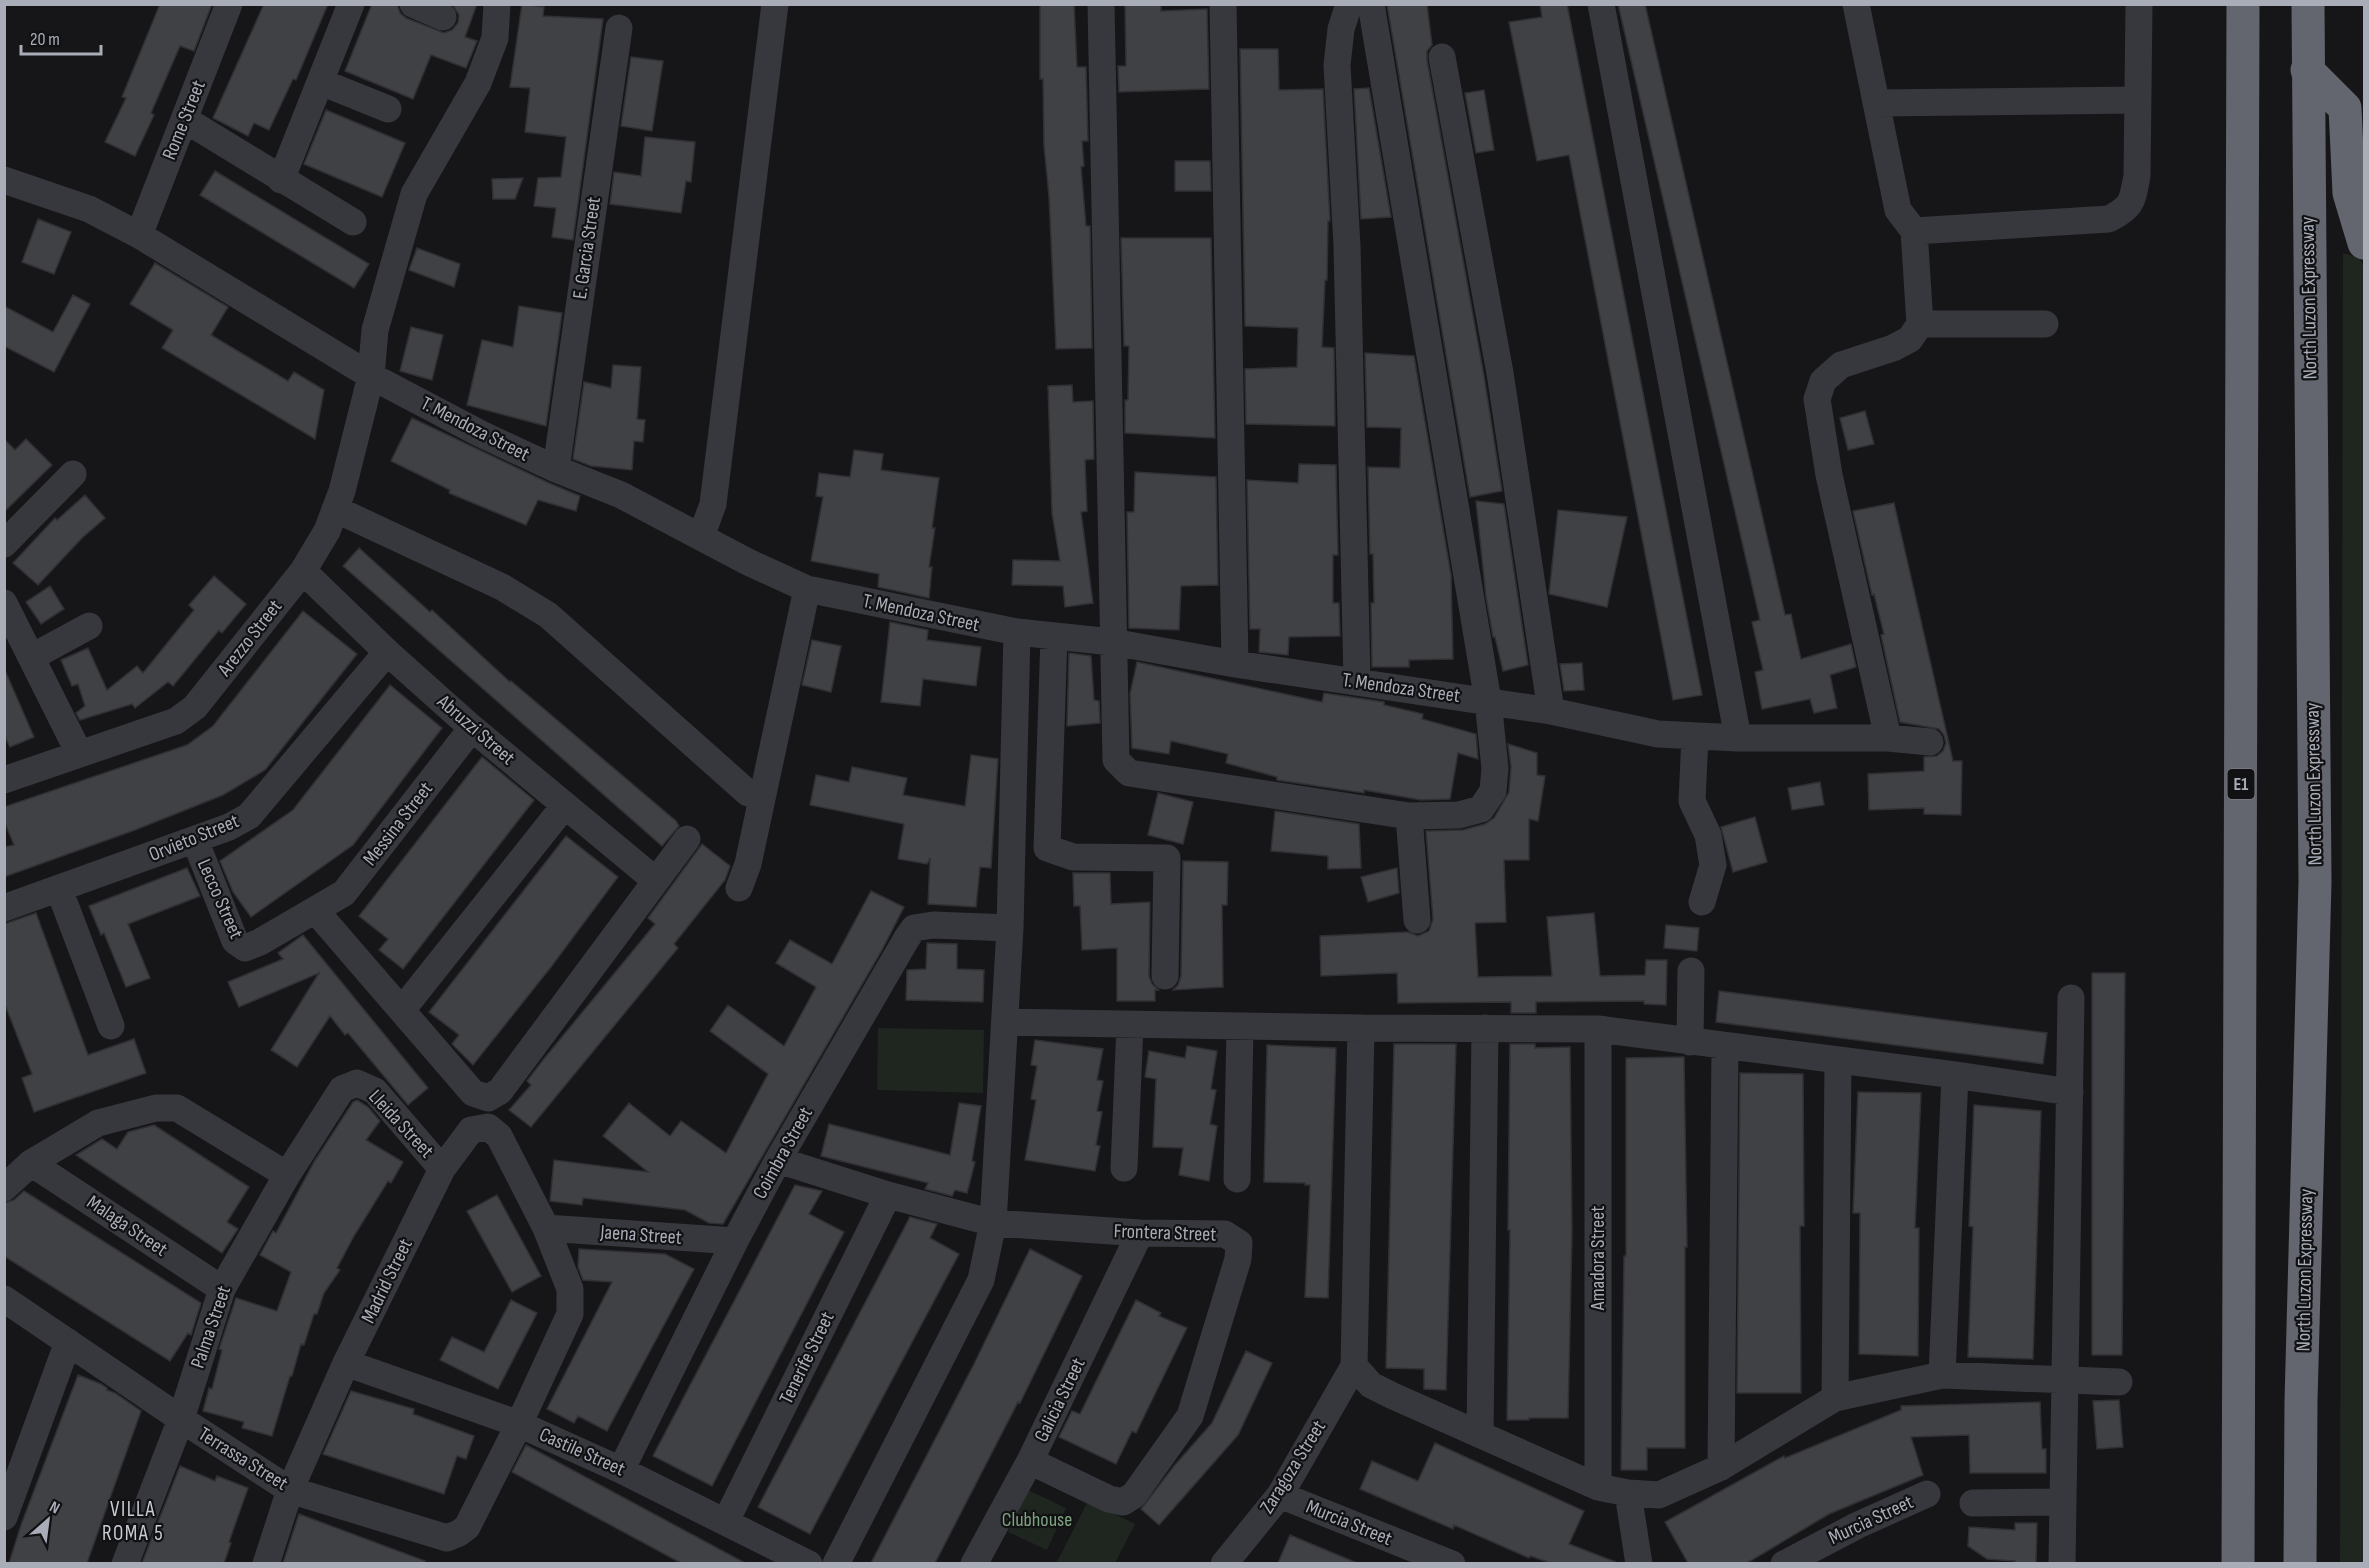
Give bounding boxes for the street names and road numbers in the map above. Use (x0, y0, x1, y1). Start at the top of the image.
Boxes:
street label: Rome Street (157, 77, 211, 163)
street label: E. Garcia Street (568, 195, 606, 301)
street label: North Luzon Expressway (2296, 216, 2322, 380)
street label: T. Mendoza Street (417, 391, 533, 467)
street label: T. Mendoza Street (860, 589, 982, 637)
street label: Arezzo Street (212, 595, 287, 682)
street label: T. Mendoza Street (1341, 668, 1461, 708)
street label: Abruzzi Street (432, 689, 520, 770)
street label: North Luzon Expressway (2301, 702, 2327, 866)
road number: E1 (2228, 769, 2254, 799)
street label: Messina Street (358, 777, 438, 871)
street label: Orvieto Street (146, 809, 242, 867)
street label: Lecco Street (192, 855, 248, 943)
street label: Lleida Street (363, 1085, 439, 1163)
street label: Coimbra Street (748, 1103, 818, 1203)
street label: North Luzon Expressway (2292, 1188, 2318, 1352)
street label: Malaga Street (82, 1190, 172, 1262)
street label: Amadora Street (1586, 1206, 1610, 1311)
street label: Frontera Street (1113, 1219, 1217, 1247)
street label: Jaena Street (599, 1220, 682, 1250)
street label: Madrid Street (356, 1235, 418, 1327)
street label: Palma Street (186, 1283, 236, 1371)
street label: Tenerife Street (774, 1308, 840, 1408)
street label: Galicia Street (1029, 1354, 1091, 1446)
street label: Zaragoza Street (1255, 1416, 1331, 1518)
street label: Terrassa Street (194, 1422, 292, 1496)
street label: Castile Street (535, 1422, 629, 1482)
street label: Murcia Street (1825, 1490, 1917, 1550)
street label: Murcia Street (1303, 1495, 1395, 1551)

